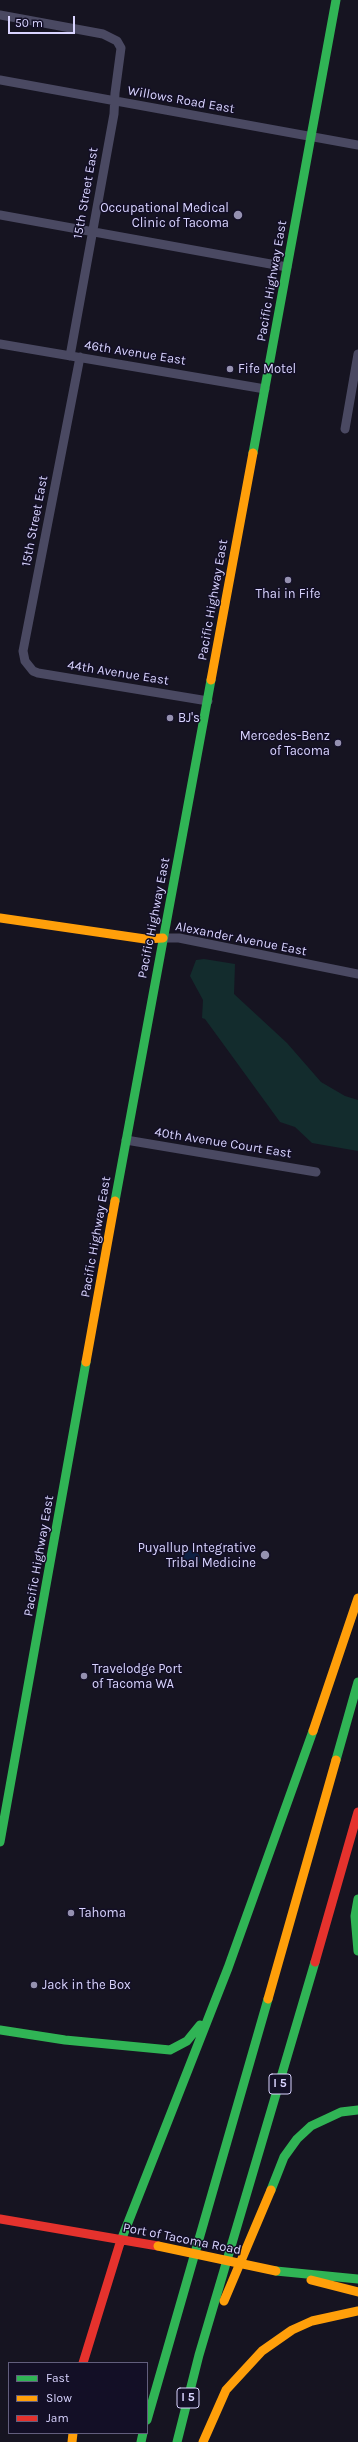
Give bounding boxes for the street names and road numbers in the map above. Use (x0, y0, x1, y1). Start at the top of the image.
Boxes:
street label: Willows Road East (126, 83, 236, 117)
street label: 15th Street East (70, 146, 102, 240)
street label: Pacific Highway East (254, 219, 290, 343)
street label: 46th Avenue East (83, 337, 187, 369)
street label: 15th Street East (19, 474, 51, 568)
street label: Pacific Highway East (195, 538, 231, 662)
street label: 44th Avenue East (66, 657, 170, 689)
street label: Pacific Highway East (135, 856, 173, 980)
street label: Alexander Avenue East (174, 919, 308, 959)
street label: 40th Avenue Court East (153, 1124, 293, 1162)
street label: Pacific Highway East (78, 1175, 114, 1299)
street label: Pacific Highway East (21, 1494, 57, 1618)
road number: I 5 (269, 2074, 291, 2094)
street label: Port of Tacoma Road (121, 2220, 243, 2258)
road number: I 5 (177, 2388, 199, 2408)

